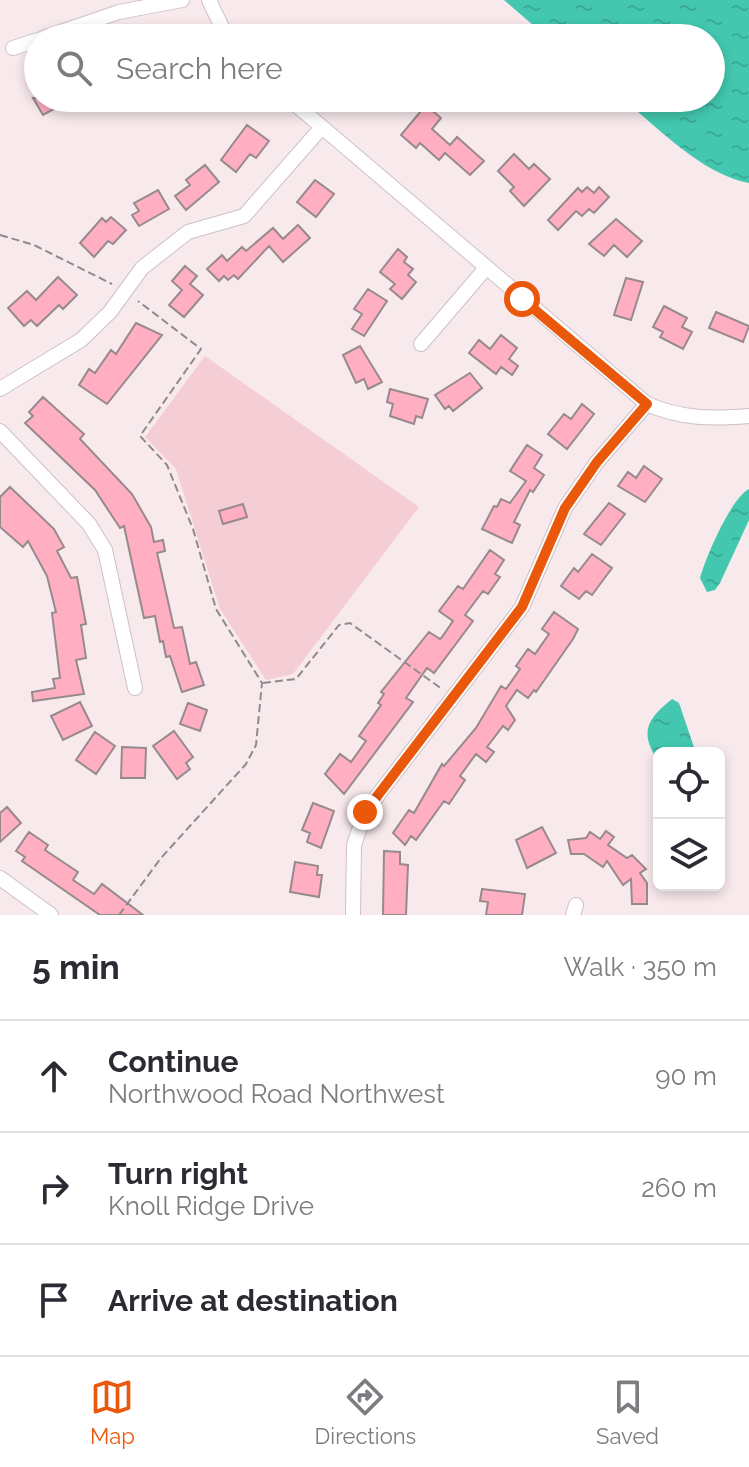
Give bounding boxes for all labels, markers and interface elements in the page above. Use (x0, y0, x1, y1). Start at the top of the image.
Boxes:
search box (24, 24, 725, 112)
icon: search (52, 46, 96, 90)
text: Search here (116, 51, 283, 86)
route start (504, 281, 540, 317)
map controls (653, 747, 725, 891)
button: locate (653, 747, 725, 819)
route end (347, 794, 383, 830)
button: layers (653, 819, 725, 891)
text: 5 min (32, 947, 120, 987)
text: Walk · 350 m (563, 952, 717, 982)
text: Continue (108, 1044, 239, 1079)
icon: ahead (32, 1054, 76, 1098)
text: 90 m (655, 1061, 717, 1091)
text: Northwood Road Northwest (108, 1079, 445, 1109)
text: Turn right (108, 1156, 248, 1191)
icon: right (32, 1166, 76, 1210)
text: 260 m (641, 1173, 717, 1203)
text: Knoll Ridge Drive (108, 1191, 314, 1221)
icon: arrive (32, 1278, 76, 1322)
text: Arrive at destination (108, 1283, 398, 1318)
tab: Map (90, 1375, 135, 1449)
tab: Directions (315, 1375, 416, 1449)
tab: Saved (596, 1375, 659, 1449)

